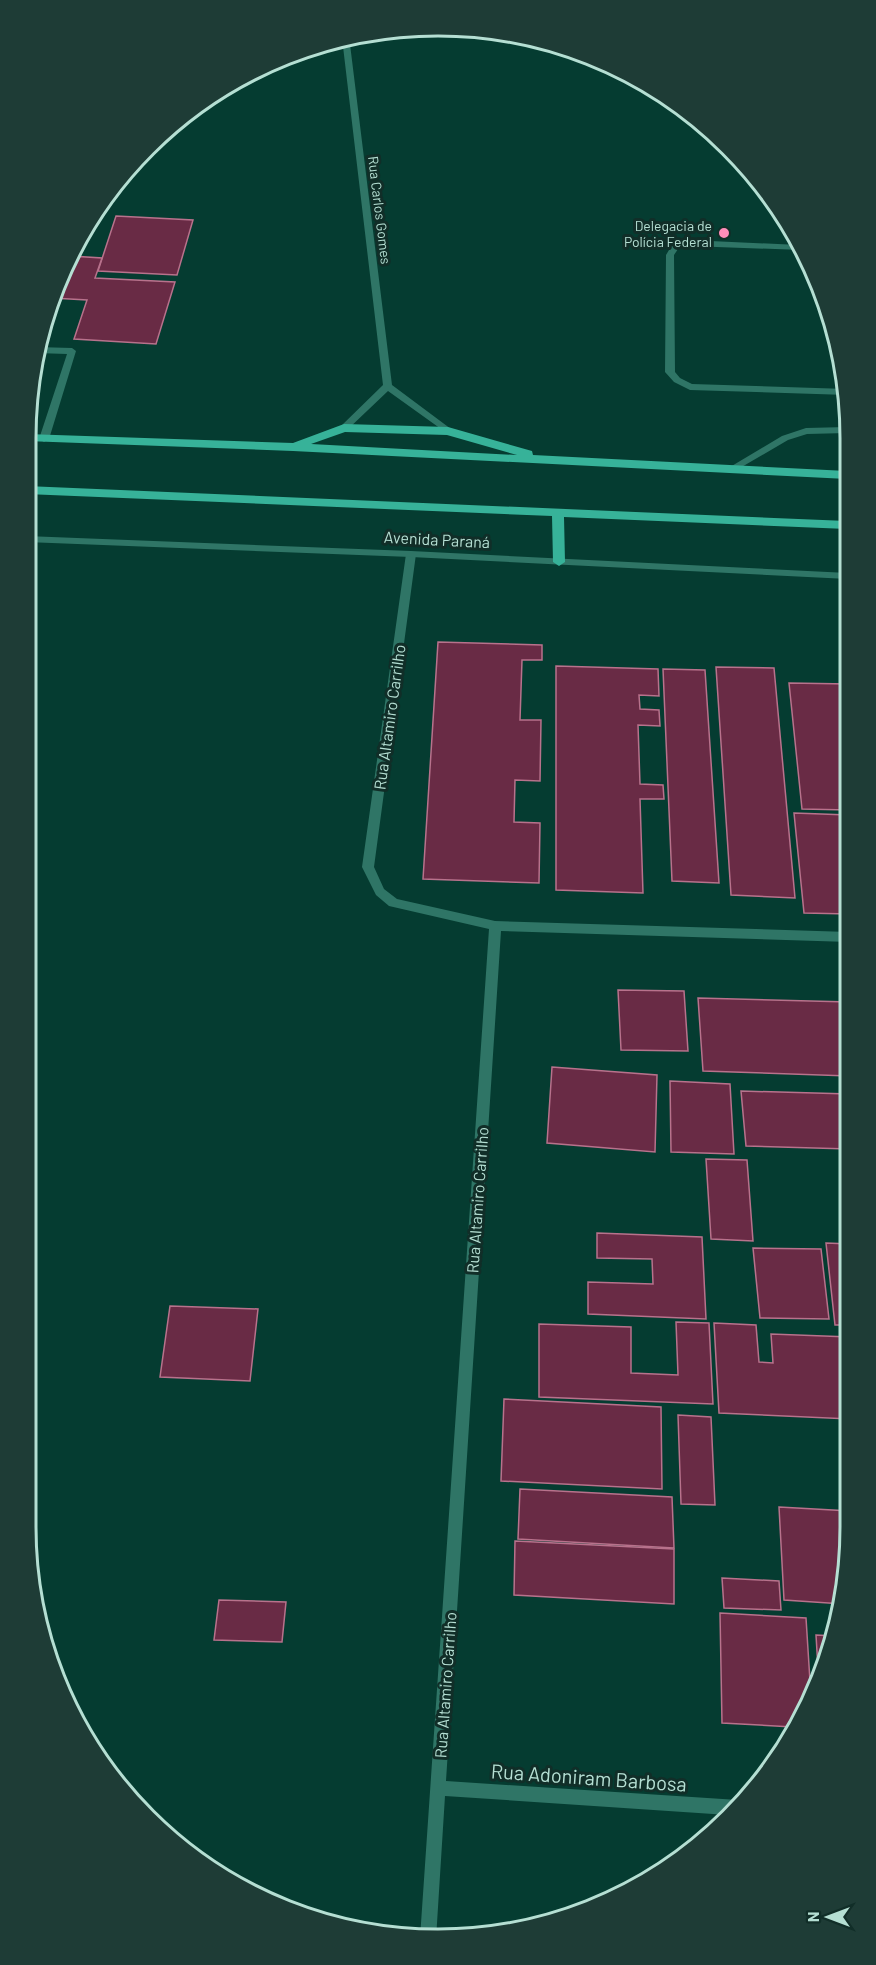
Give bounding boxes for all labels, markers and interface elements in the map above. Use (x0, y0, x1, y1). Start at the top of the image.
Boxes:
street label: Rua Carlos Gomes (365, 155, 395, 265)
place label: Delegacia de Polícia Federal (624, 217, 712, 250)
marker: Delegacia de Polícia Federal (717, 226, 731, 240)
street label: Avenida Paraná (383, 527, 491, 551)
street label: Rua Altamiro Carrilho (369, 643, 409, 791)
street label: Rua Altamiro Carrilho (462, 1126, 492, 1274)
street label: Rua Altamiro Carrilho (430, 1611, 460, 1759)
street label: Rua Adoniram Barbosa (490, 1758, 688, 1796)
north arrow (798, 1887, 858, 1947)
text: N (803, 1912, 822, 1922)

